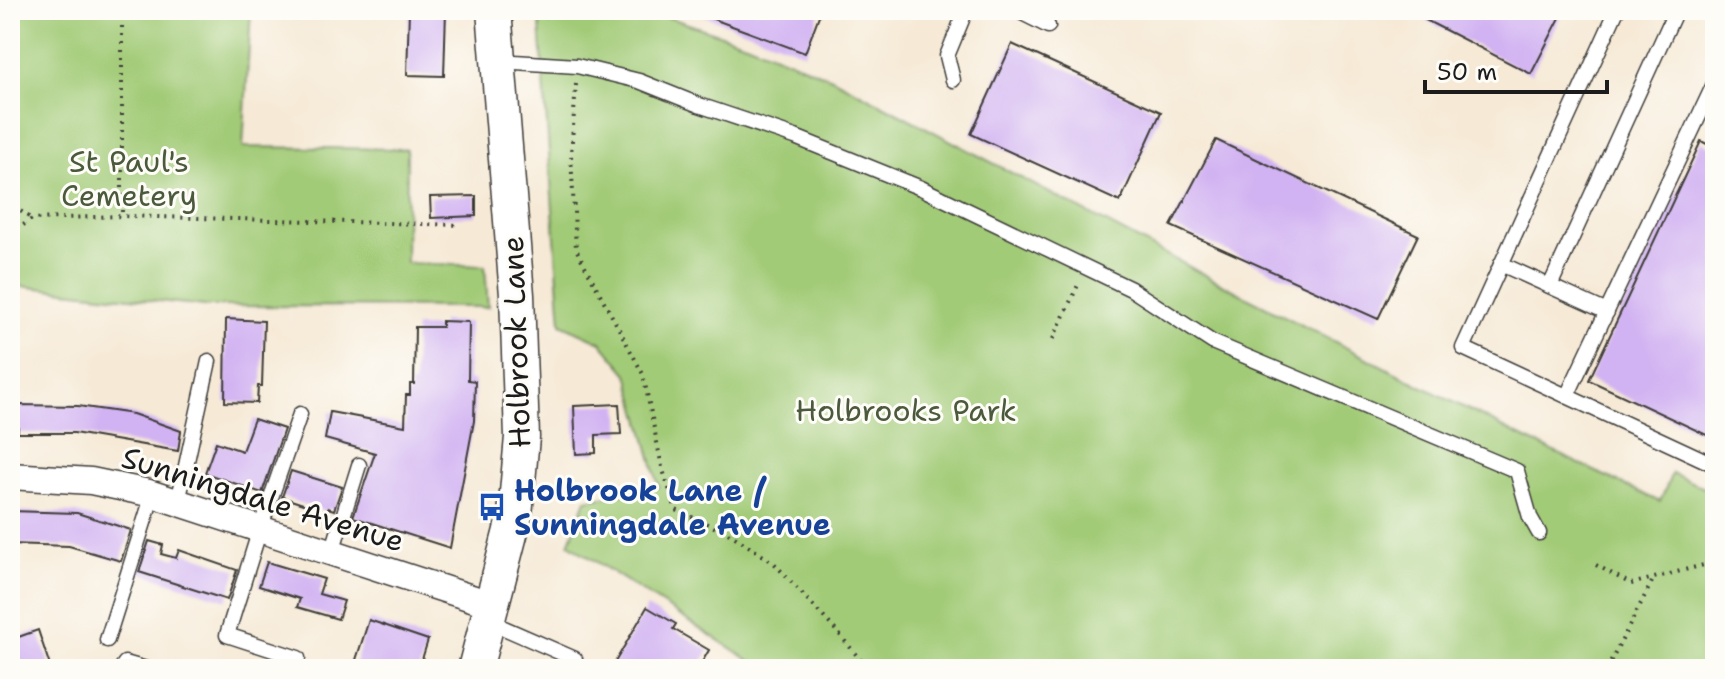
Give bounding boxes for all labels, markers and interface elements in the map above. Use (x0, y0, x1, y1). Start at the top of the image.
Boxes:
scale bar (1425, 44, 1607, 94)
text: 50 m (1437, 56, 1497, 88)
park label: St Paul's Cemetery (61, 141, 197, 216)
street label: Holbrook Lane (492, 235, 540, 449)
park label: Holbrooks Park (795, 390, 1017, 431)
street label: Sunningdale Avenue (117, 437, 409, 561)
place label: Holbrook Lane / Sunningdale Avenue (514, 470, 831, 545)
bus stop icon: Holbrook Lane / Sunningdale Avenue (477, 492, 507, 522)

